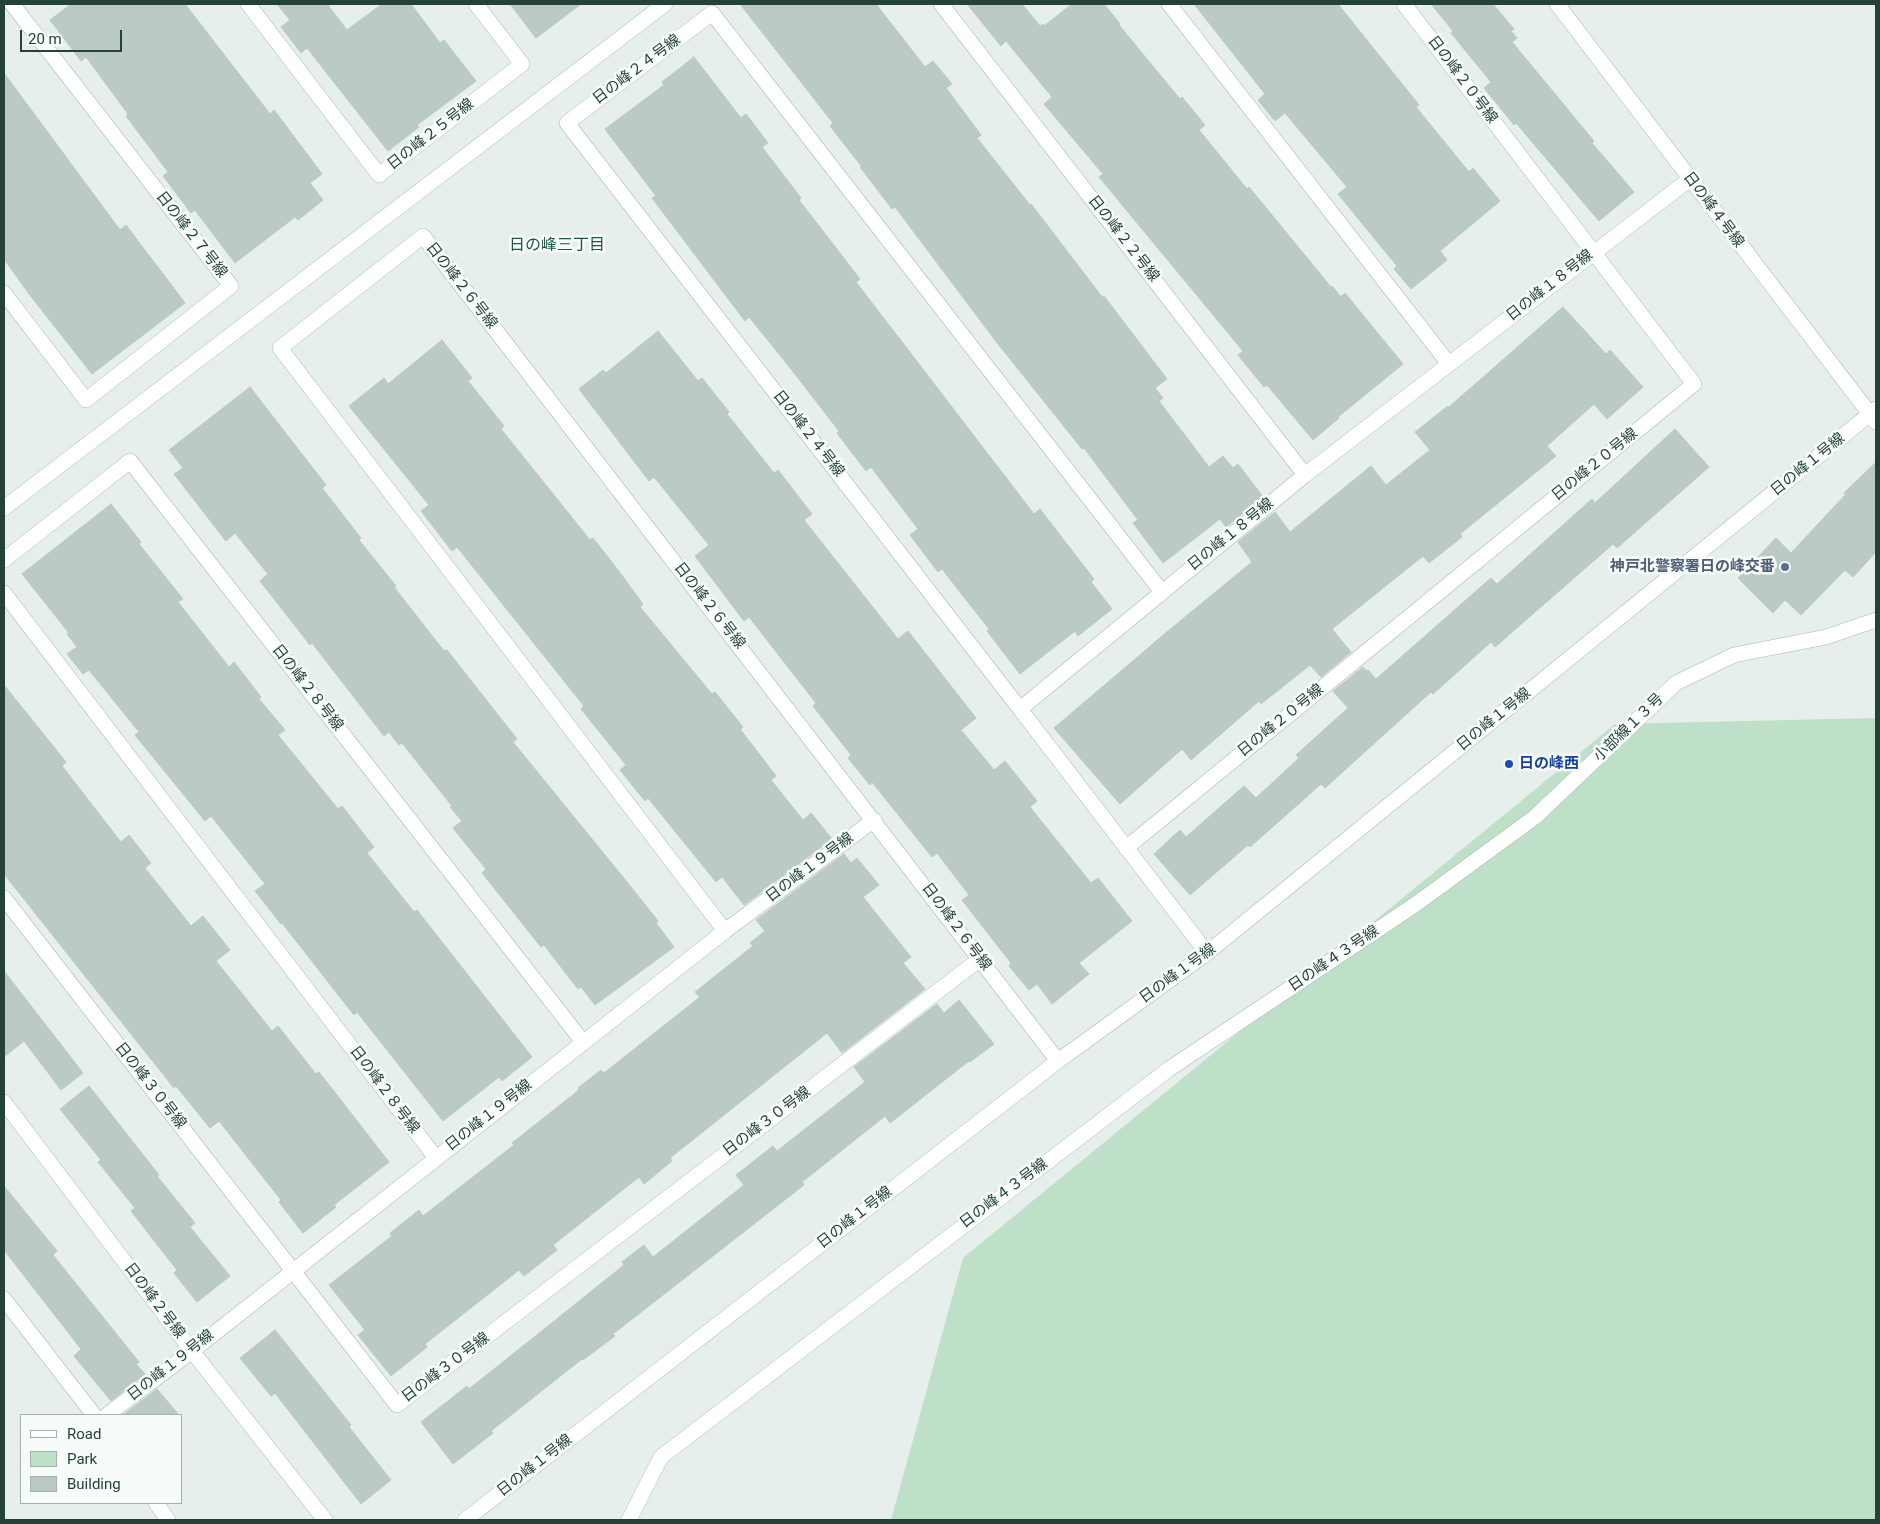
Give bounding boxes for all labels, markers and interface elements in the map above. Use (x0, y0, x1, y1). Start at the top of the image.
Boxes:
scale bar (22, 20, 125, 52)
text: 20 m (28, 30, 62, 48)
street label: 日の峰２４号線 (590, 31, 684, 109)
street label: 日の峰２０号線 (1423, 33, 1501, 127)
street label: 日の峰２５号線 (384, 96, 478, 174)
street label: 日の峰４号線 (1679, 169, 1747, 251)
street label: 日の峰２７号線 (152, 188, 230, 282)
street label: 日の峰２２号線 (1084, 192, 1162, 286)
district label: 日の峰三丁目 (509, 236, 605, 256)
street label: 日の峰２６号線 (422, 239, 500, 333)
street label: 日の峰１８号線 (1503, 247, 1597, 325)
street label: 日の峰２４号線 (769, 387, 847, 481)
street label: 日の峰２０号線 (1549, 425, 1641, 505)
street label: 日の峰１号線 (1767, 430, 1849, 500)
street label: 日の峰１８号線 (1185, 495, 1277, 575)
place label: 神戸北警察署日の峰交番 (1610, 558, 1775, 576)
street label: 日の峰２６号線 (670, 559, 748, 653)
marker: 神戸北警察署日の峰交番 (1779, 561, 1791, 573)
street label: 日の峰２８号線 (268, 641, 346, 735)
street label: 日の峰２０号線 (1235, 681, 1327, 761)
street label: 日の峰１号線 (1453, 685, 1535, 755)
street label: 小部線１３号 (1590, 690, 1668, 766)
place label: 日の峰西 (1519, 755, 1579, 773)
marker: 日の峰西 (1503, 758, 1515, 770)
street label: 日の峰１９号線 (763, 829, 857, 907)
street label: 日の峰２６号線 (917, 880, 995, 974)
street label: 日の峰４３号線 (1285, 922, 1383, 996)
street label: 日の峰１号線 (1136, 940, 1220, 1008)
street label: 日の峰３０号線 (111, 1039, 189, 1133)
street label: 日の峰２８号線 (345, 1043, 423, 1137)
street label: 日の峰１９号線 (442, 1077, 536, 1155)
street label: 日の峰３０号線 (720, 1083, 814, 1161)
street label: 日の峰４３号線 (957, 1155, 1051, 1233)
street label: 日の峰１号線 (814, 1183, 896, 1253)
street label: 日の峰２号線 (120, 1260, 188, 1342)
street label: 日の峰１９号線 (124, 1327, 218, 1405)
street label: 日の峰３０号線 (399, 1329, 493, 1407)
legend (20, 1414, 182, 1504)
text: Road (67, 1425, 101, 1443)
street label: 日の峰１号線 (494, 1431, 576, 1501)
text: Park (67, 1450, 97, 1468)
text: Building (67, 1475, 121, 1493)

